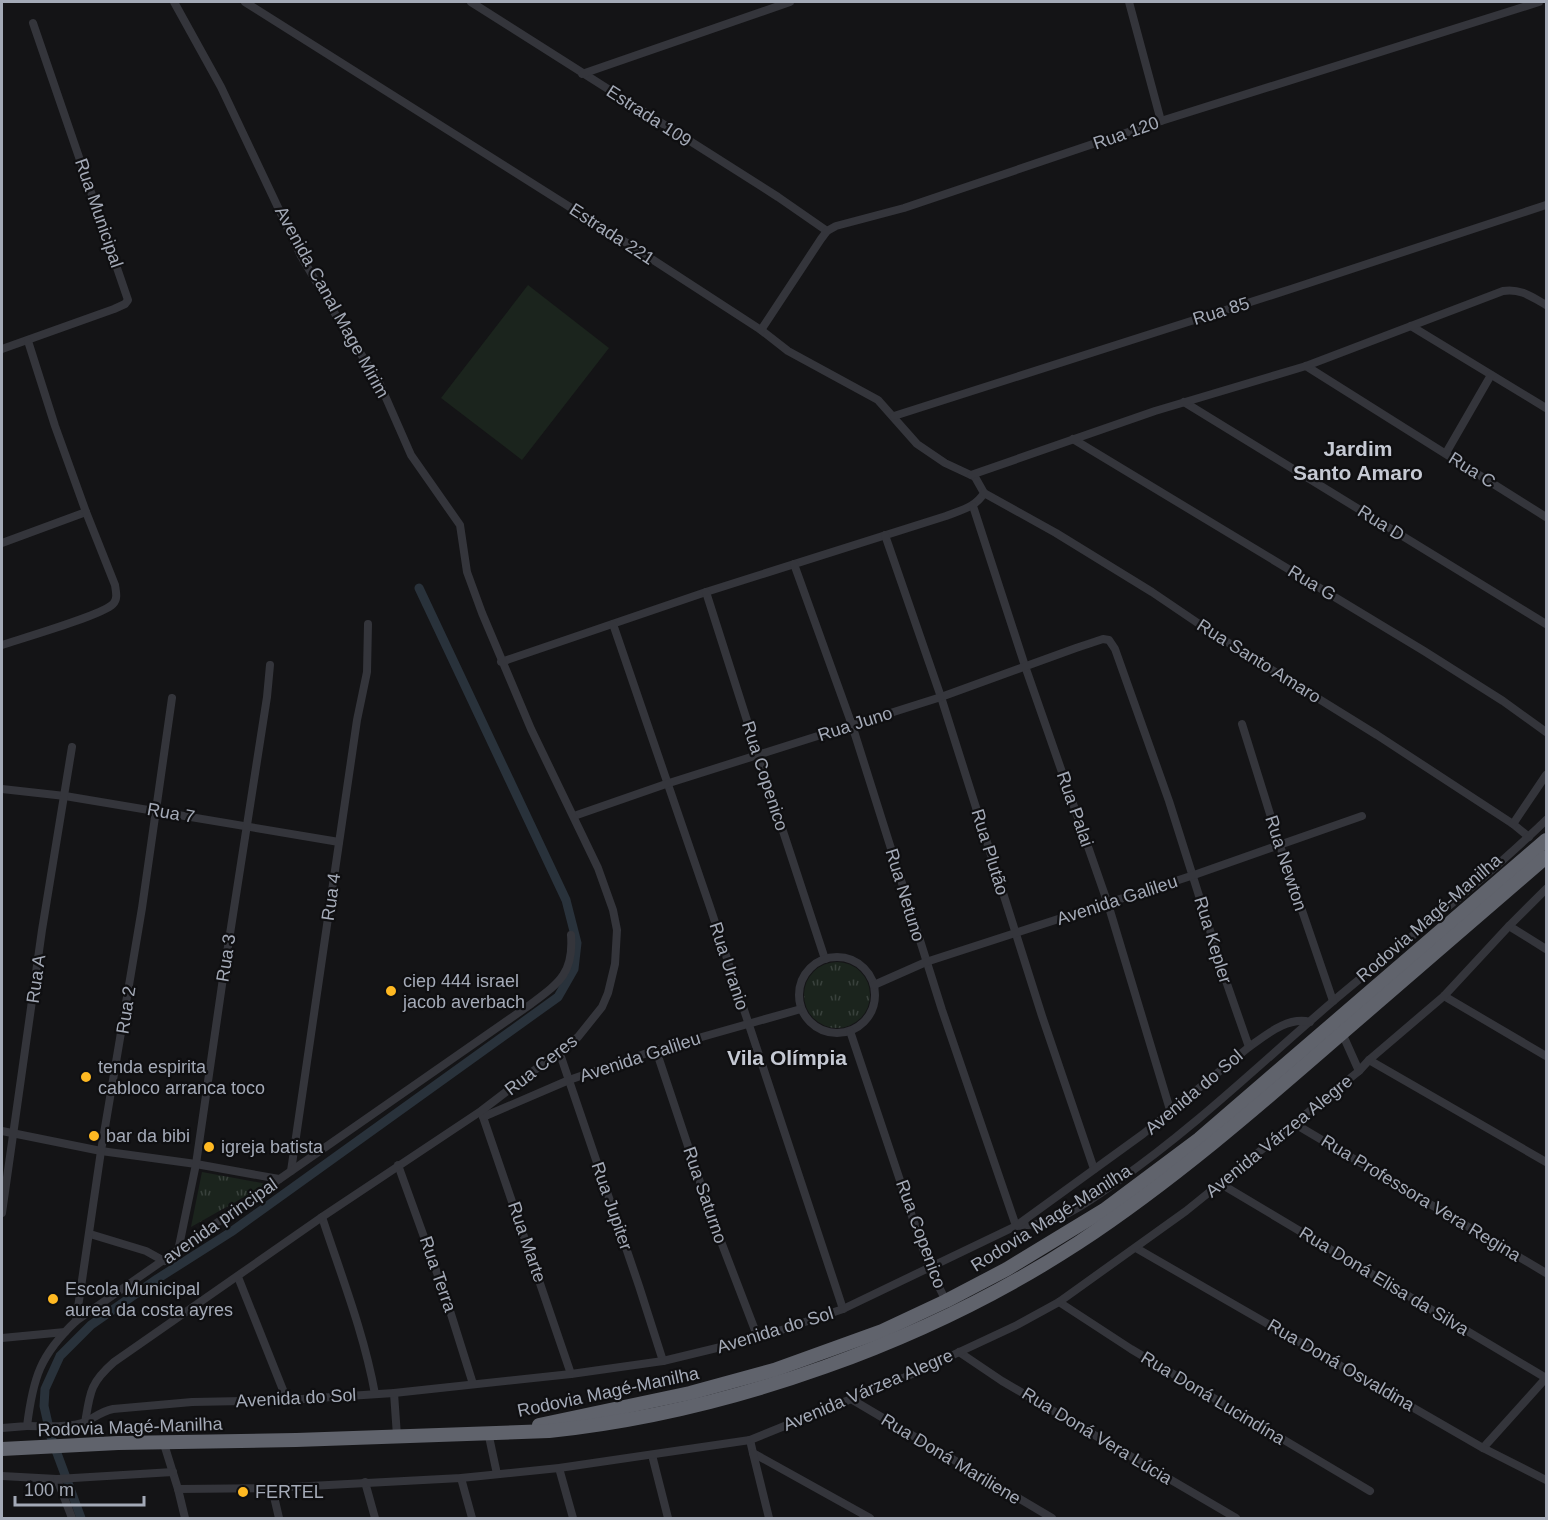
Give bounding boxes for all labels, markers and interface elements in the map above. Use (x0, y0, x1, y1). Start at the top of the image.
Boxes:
street label: Estrada 109 (603, 81, 695, 151)
street label: Rua 120 (1091, 112, 1161, 154)
street label: Rua Municipal (71, 156, 127, 270)
street label: Estrada 221 (566, 199, 658, 269)
street label: Avenida Canal Mage Mirim (271, 203, 393, 401)
street label: Rua 85 (1190, 293, 1252, 329)
district label: Jardim Santo Amaro (1293, 437, 1423, 484)
street label: Rua C (1445, 448, 1499, 492)
street label: Rua D (1354, 501, 1408, 545)
street label: Rua G (1285, 561, 1339, 605)
street label: Rua Santo Amaro (1193, 615, 1325, 707)
street label: Rua Juno (815, 703, 895, 745)
street label: Rua Copenico (738, 719, 792, 833)
street label: Rua Palai (1053, 769, 1097, 849)
street label: Rua 7 (146, 799, 196, 827)
street label: Rua Plutão (967, 806, 1013, 898)
street label: Rua Newton (1261, 813, 1311, 913)
street label: Rua Netuno (881, 846, 929, 944)
street label: Rodovia Magé-Manilha (1353, 849, 1506, 986)
street label: Avenida Galileu (1054, 871, 1180, 929)
street label: Rua 4 (318, 872, 344, 922)
street label: Rua Kepler (1190, 894, 1236, 986)
street label: Rua Uranio (705, 920, 753, 1012)
street label: Rua 3 (212, 933, 240, 983)
street label: Rua A (23, 953, 49, 1005)
place label: ciep 444 israel jacob averbach (402, 971, 525, 1012)
marker: ciep 444 israel jacob averbach (384, 984, 398, 998)
street label: Rua 2 (112, 985, 140, 1035)
street label: Avenida Galileu (577, 1028, 703, 1086)
street label: Rua Ceres (501, 1031, 581, 1099)
district label: Vila Olímpia (727, 1046, 847, 1069)
street label: Avenida do Sol (1141, 1046, 1247, 1138)
place label: tenda espirita cabloco arranca toco (98, 1057, 265, 1098)
marker: tenda espirita cabloco arranca toco (79, 1070, 93, 1084)
street label: Avenida Várzea Alegre (1202, 1071, 1356, 1201)
place label: bar da bibi (106, 1126, 190, 1146)
marker: bar da bibi (87, 1129, 101, 1143)
street label: Rua Professora Vera Regina (1318, 1130, 1525, 1266)
place label: igreja batista (221, 1137, 324, 1157)
marker: igreja batista (202, 1140, 216, 1154)
street label: Rua Saturno (679, 1144, 731, 1246)
street label: Rua Jupiter (588, 1159, 636, 1253)
street label: Rodovia Magé-Manilha (967, 1160, 1136, 1276)
street label: avenida principal (159, 1174, 281, 1268)
street label: Rua Copenico (892, 1177, 950, 1291)
street label: Rua Marte (504, 1199, 550, 1285)
street label: Rua Doná Elisa da Silva (1296, 1222, 1473, 1340)
street label: Rua Terra (416, 1234, 461, 1315)
place label: Escola Municipal aurea da costa ayres (65, 1279, 233, 1320)
marker: Escola Municipal aurea da costa ayres (46, 1292, 60, 1306)
street label: Avenida do Sol (714, 1303, 836, 1357)
street label: Rua Doná Osvaldina (1264, 1315, 1419, 1416)
street label: Avenida Várzea Alegre (780, 1345, 956, 1435)
street label: Rua Doná Lucindína (1138, 1347, 1289, 1449)
street label: Rodovia Magé-Manilha (515, 1363, 702, 1421)
street label: Rua Doná Vera Lúcia (1019, 1383, 1176, 1489)
street label: Avenida do Sol (235, 1385, 357, 1411)
street label: Rua Doná Mariliene (878, 1409, 1024, 1509)
street label: Rodovia Magé-Manilha (37, 1414, 224, 1440)
scale bar (15, 1469, 144, 1507)
text: 100 m (24, 1480, 74, 1500)
place label: FERTEL (255, 1482, 324, 1502)
marker: FERTEL (236, 1485, 250, 1499)

